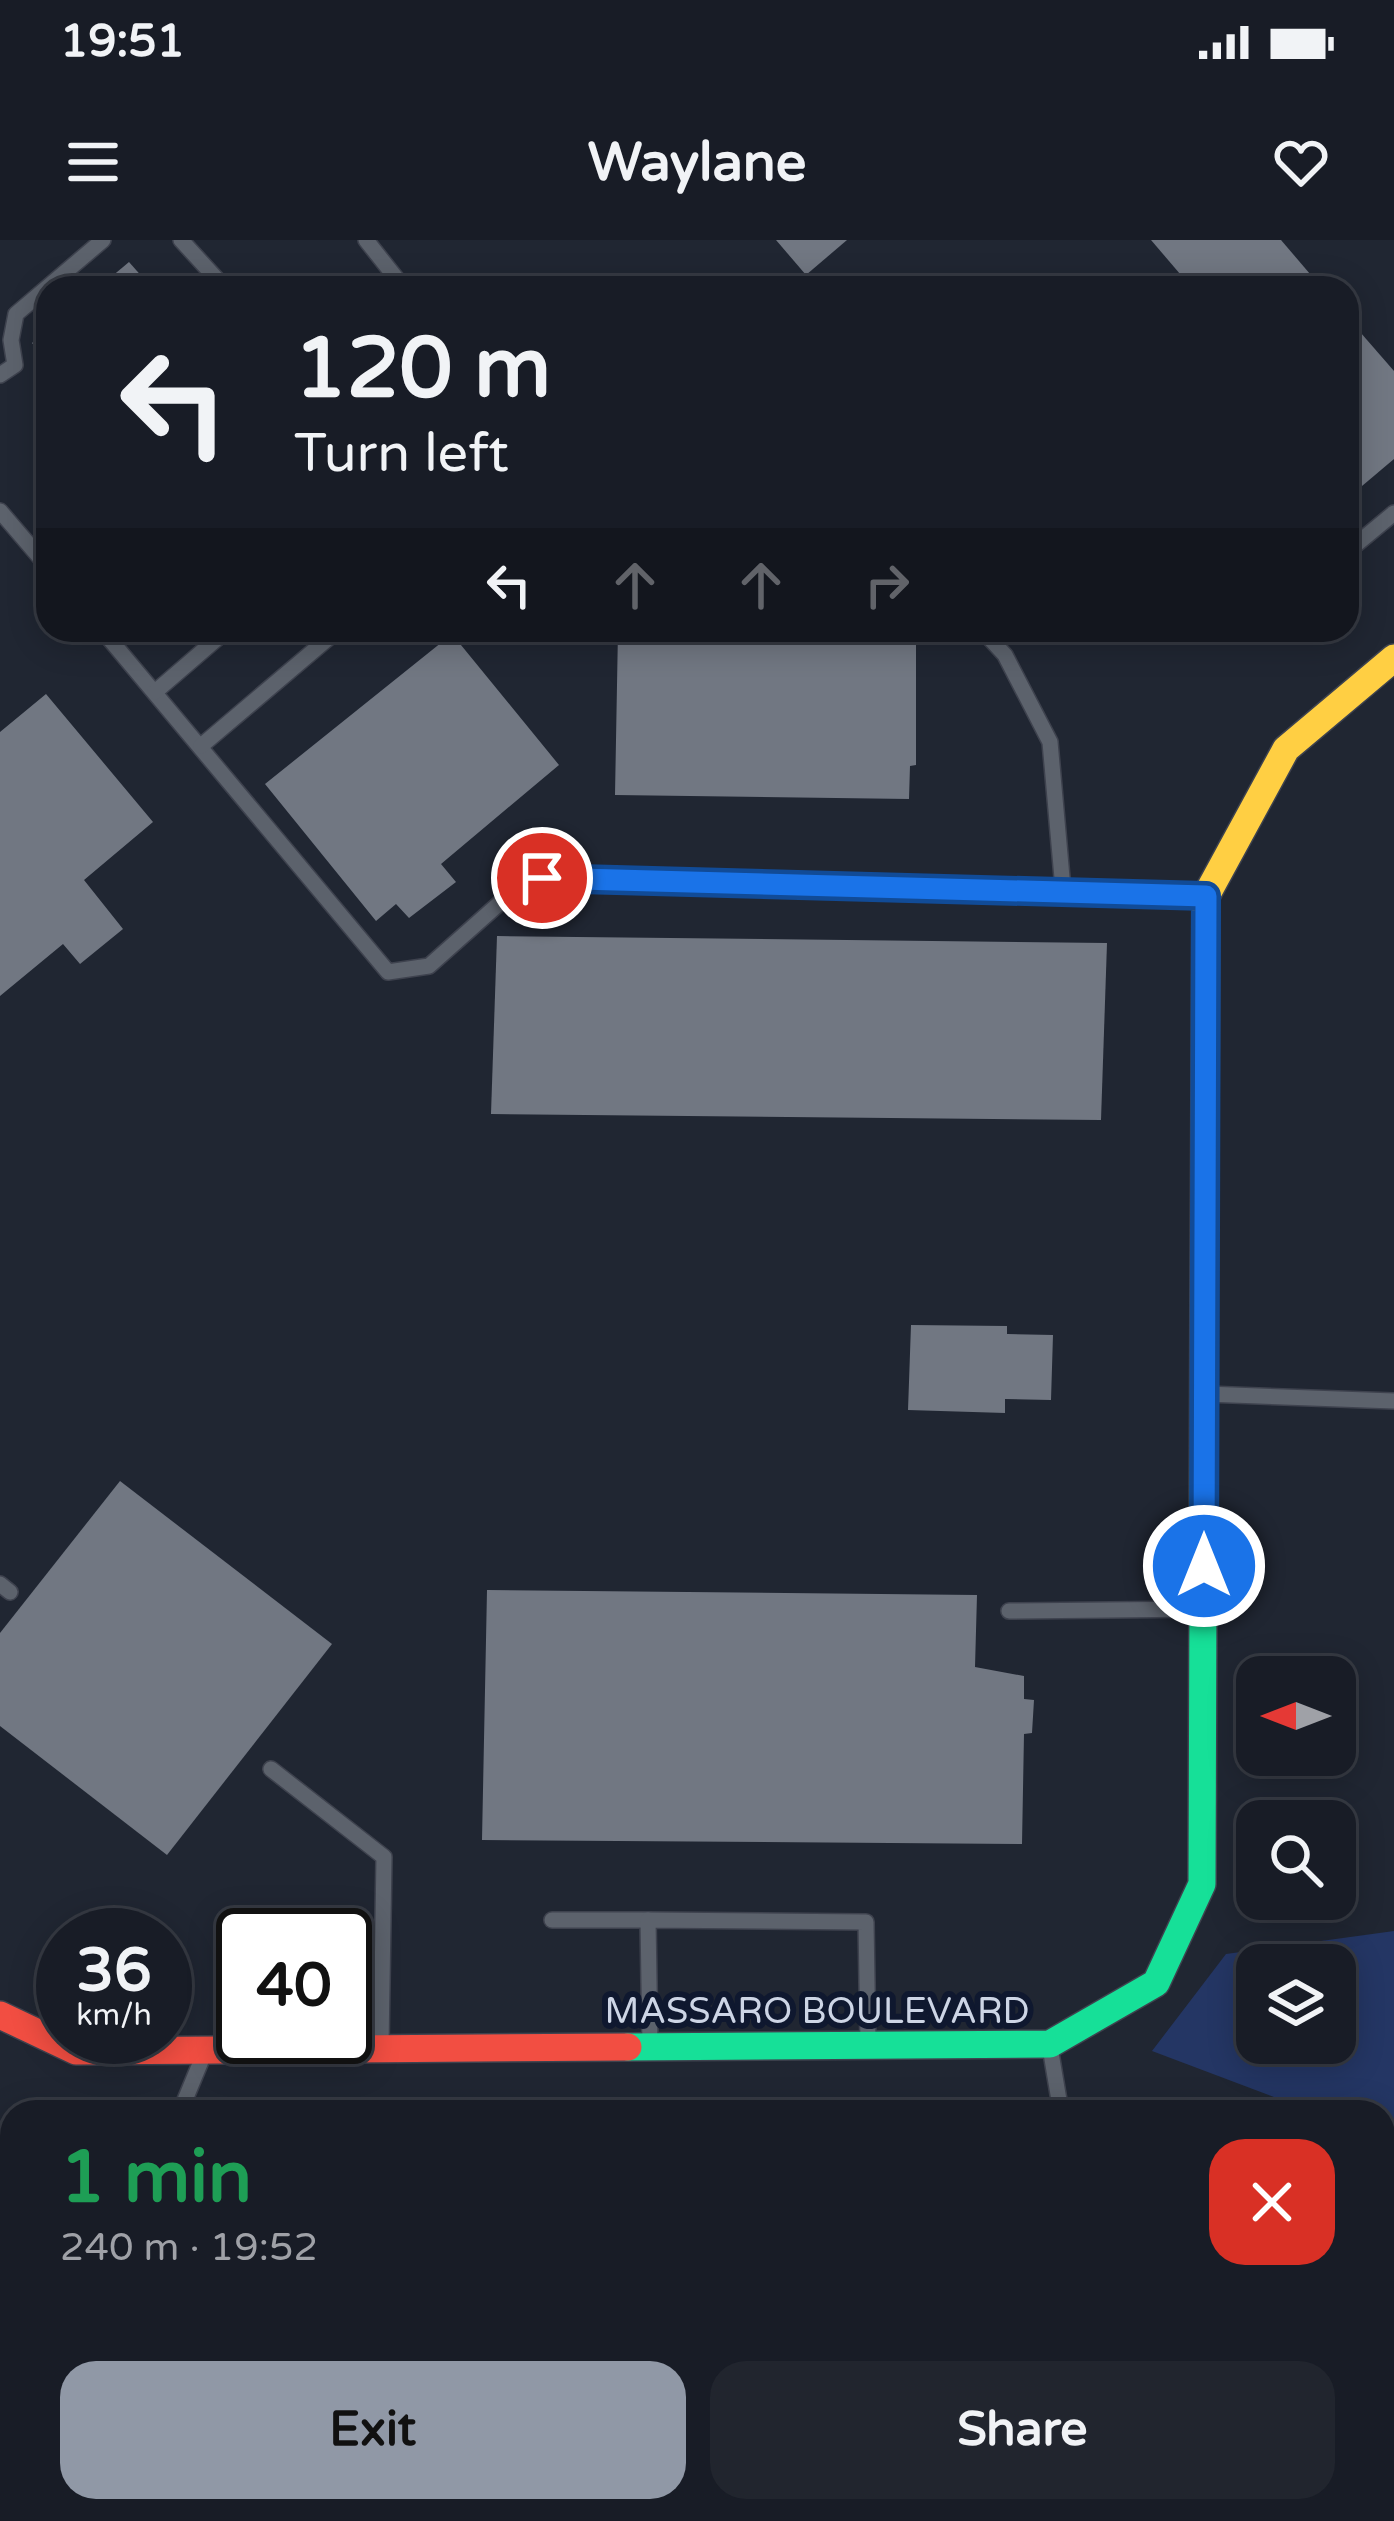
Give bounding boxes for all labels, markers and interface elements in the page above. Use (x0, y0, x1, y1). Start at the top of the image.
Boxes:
text: 19:51 (60, 15, 185, 69)
icon: menu (60, 129, 126, 195)
icon: heart (1268, 129, 1334, 195)
text: Waylane (588, 130, 806, 195)
text: 120 m (294, 319, 551, 420)
icon: left (96, 324, 252, 480)
text: Turn left (294, 421, 509, 486)
icon: left (476, 552, 542, 618)
icon: ahead (602, 552, 668, 618)
icon: ahead (728, 552, 794, 618)
icon: right (854, 552, 920, 618)
pin (491, 827, 593, 929)
icon: arrive (509, 845, 575, 911)
position arrow (1141, 1503, 1267, 1629)
north arrow (1236, 1656, 1356, 1776)
map controls (1236, 1656, 1356, 2064)
button: search (1236, 1800, 1356, 1920)
speed limit sign: 40 (216, 1908, 372, 2064)
text: 36 (76, 1935, 152, 2007)
button: layers (1236, 1944, 1356, 2064)
street label: MASSARO BOULEVARD (604, 1990, 1030, 2033)
text: km/h (76, 1997, 152, 2034)
text: 1 min (60, 2135, 252, 2222)
button: close (1209, 2139, 1335, 2265)
text: 240 m · 19:52 (60, 2224, 318, 2271)
button: Exit (60, 2361, 686, 2499)
button: Share (710, 2361, 1335, 2499)

